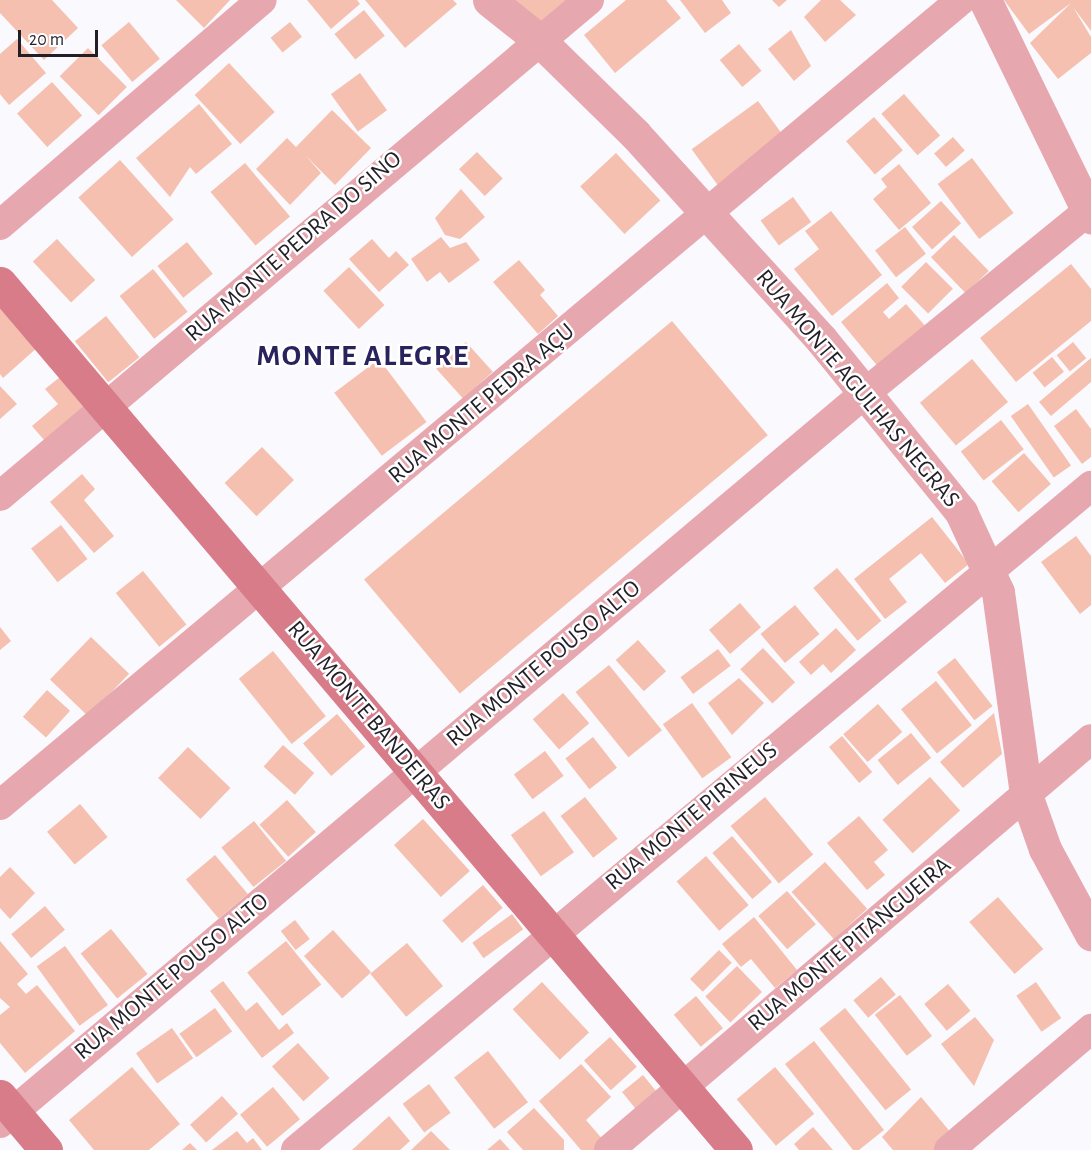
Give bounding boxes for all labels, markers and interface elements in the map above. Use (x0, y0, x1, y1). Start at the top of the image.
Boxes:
scale bar (21, 18, 100, 56)
text: 20 m (29, 31, 64, 49)
street label: RUA MONTE PEDRA DO SINO (180, 145, 408, 349)
street label: RUA MONTE AGULHAS NEGRAS (749, 264, 965, 514)
street label: RUA MONTE PEDRA AÇU (383, 318, 581, 490)
district label: MONTE ALEGRE (256, 338, 470, 374)
street label: RUA MONTE POUSO ALTO (441, 574, 647, 754)
street label: RUA MONTE BANDEIRAS (280, 616, 456, 816)
street label: RUA MONTE PIRINEUS (600, 737, 784, 897)
street label: RUA MONTE PITANGUEIRA (743, 852, 957, 1038)
street label: RUA MONTE POUSO ALTO (69, 887, 275, 1067)

